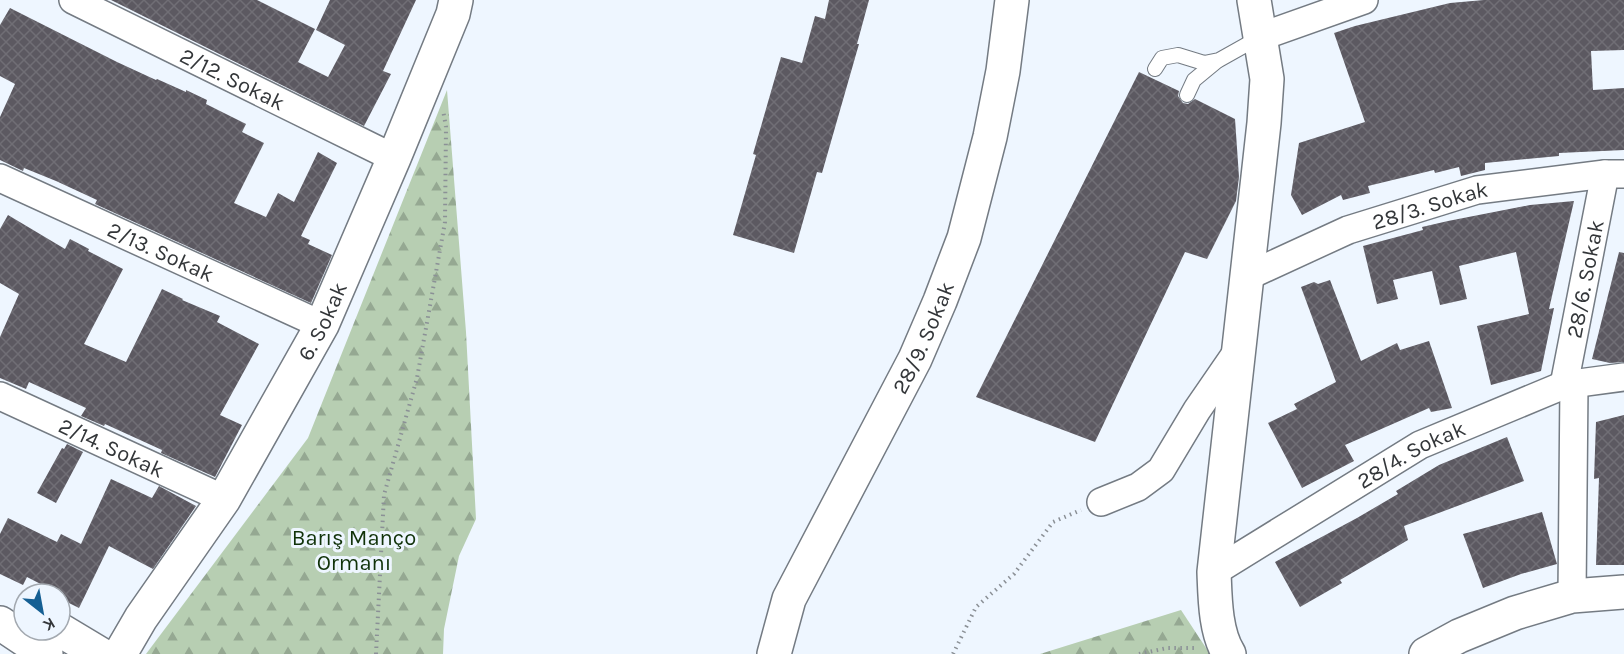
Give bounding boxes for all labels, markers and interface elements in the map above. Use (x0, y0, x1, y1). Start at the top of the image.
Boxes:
street label: 2/12. Sokak (175, 43, 289, 116)
street label: 28/3. Sokak (1369, 177, 1490, 236)
street label: 2/13. Sokak (103, 217, 218, 288)
street label: 28/6. Sokak (1561, 218, 1610, 340)
street label: 6. Sokak (293, 278, 353, 365)
street label: 28/9. Sokak (887, 278, 960, 398)
street label: 2/14. Sokak (54, 413, 168, 484)
street label: 28/4. Sokak (1353, 416, 1469, 495)
park label: Barış Manço Ormanı (292, 525, 416, 576)
north arrow (12, 582, 72, 642)
text: K (40, 614, 59, 636)

